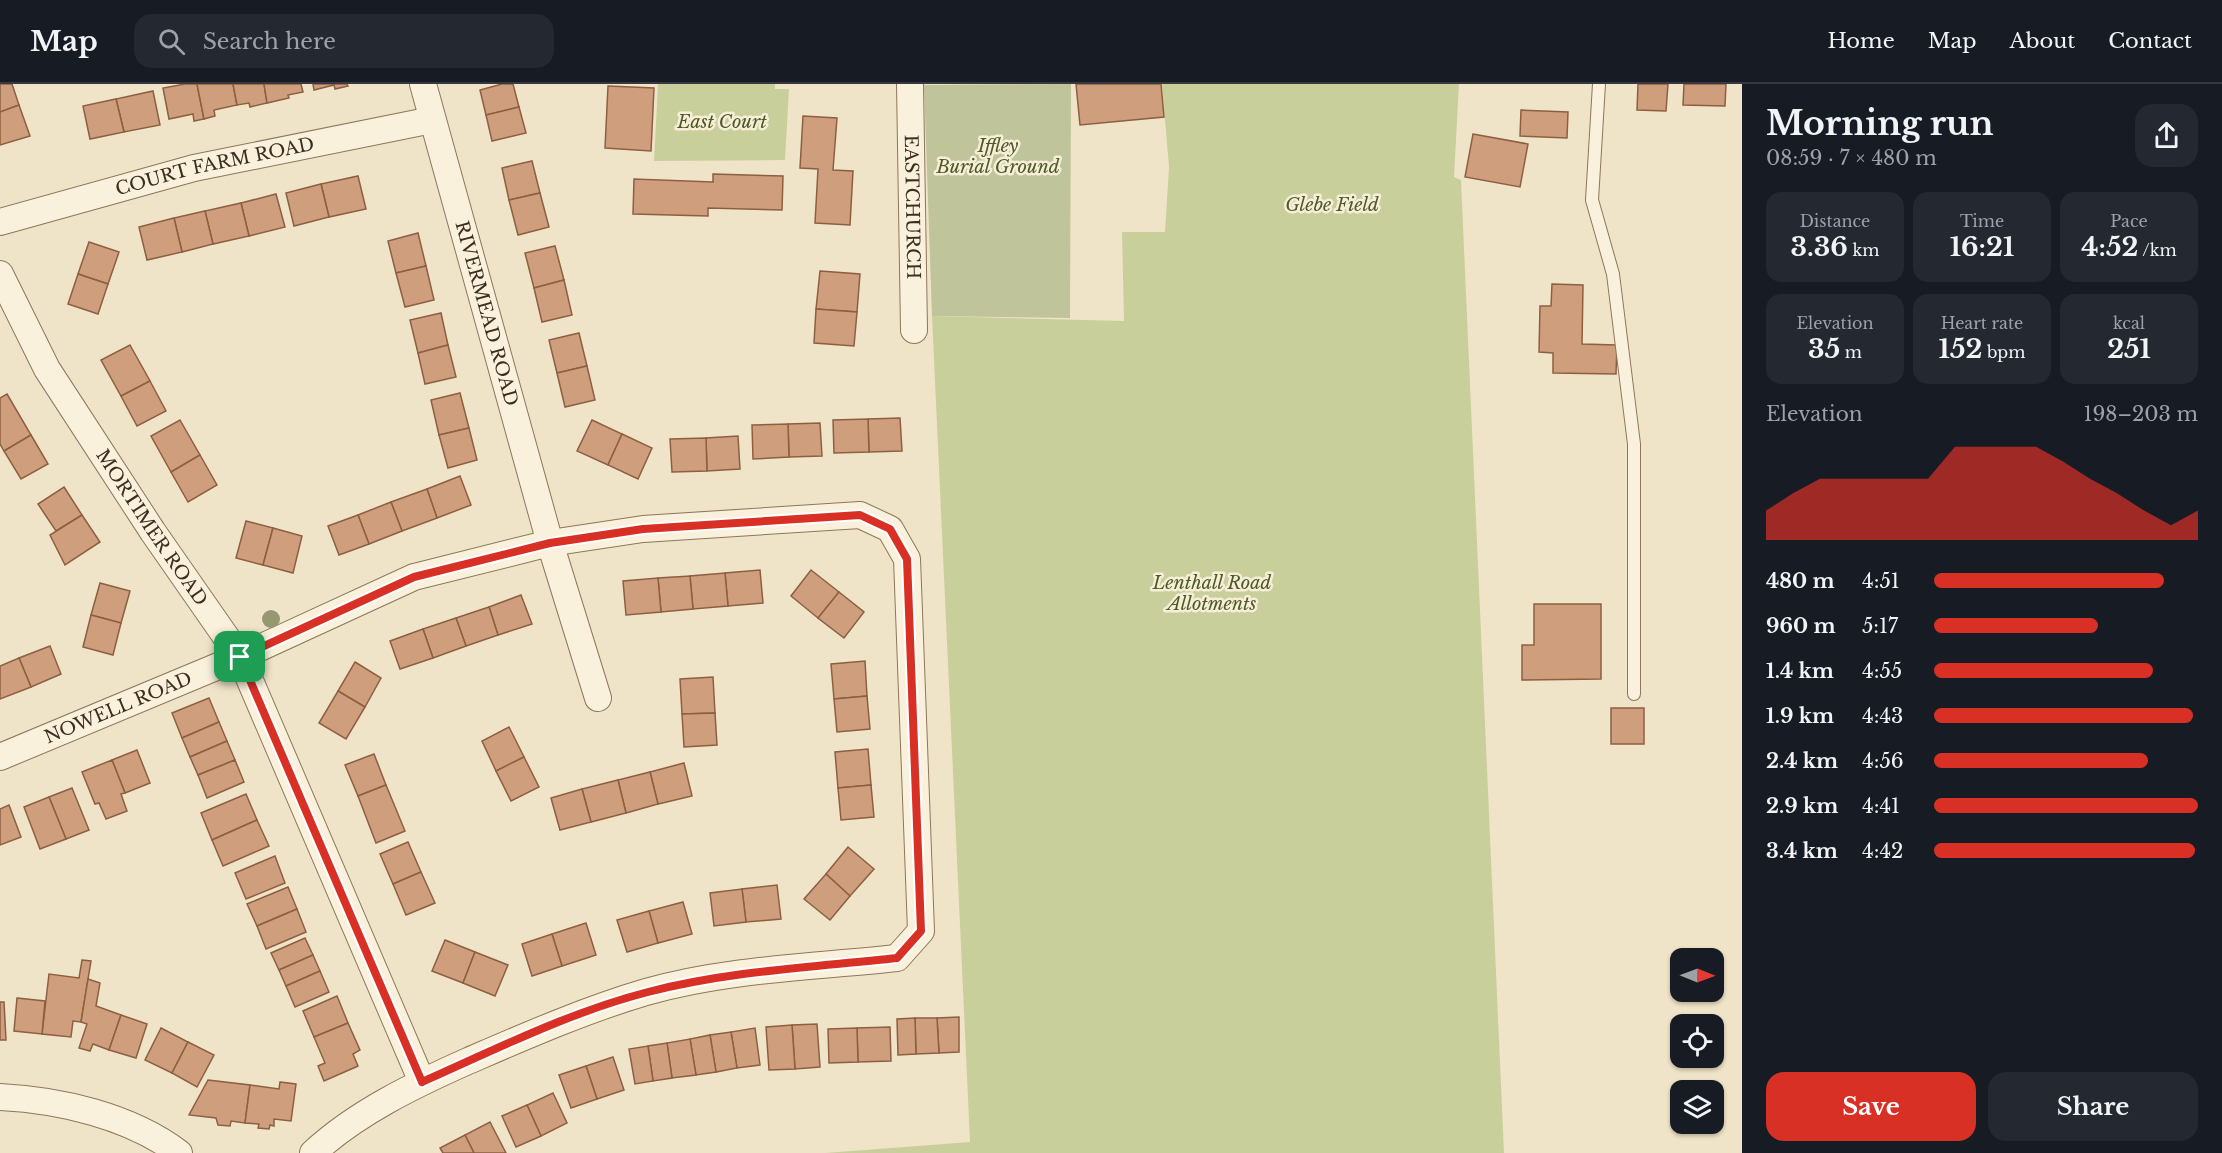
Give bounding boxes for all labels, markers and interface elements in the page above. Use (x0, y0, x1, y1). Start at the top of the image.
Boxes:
search box (134, 14, 554, 68)
text: Map (30, 24, 98, 59)
icon: search (155, 25, 188, 58)
text: Search here (203, 28, 336, 55)
text: Home (1828, 28, 1895, 54)
text: Map (1928, 28, 1976, 54)
text: About (2009, 28, 2075, 54)
text: Contact (2108, 28, 2192, 54)
text: Morning run (1766, 103, 1994, 144)
button: share (2135, 104, 2198, 167)
park label: East Court (676, 111, 767, 133)
street label: COURT FARM ROAD (113, 133, 316, 200)
street label: EASTCHURCH (900, 135, 924, 279)
park label: Iffley Burial Ground (935, 135, 1060, 178)
text: 08:59 · 7 × 480 m (1766, 146, 1937, 170)
park label: Glebe Field (1285, 194, 1379, 216)
text: Distance (1800, 211, 1870, 231)
text: Time (1960, 211, 2004, 231)
text: Pace (2110, 211, 2148, 231)
street label: RIVERMEAD ROAD (450, 218, 523, 408)
text: 3.36 (1790, 231, 1848, 263)
text: 16:21 (1950, 231, 2014, 263)
text: 4:52 (2081, 231, 2138, 263)
text: km (1848, 240, 1880, 260)
text: /km (2138, 240, 2177, 260)
text: Elevation (1796, 313, 1874, 333)
text: Heart rate (1941, 313, 2023, 333)
text: kcal (2113, 313, 2145, 333)
text: 35 (1808, 333, 1840, 365)
text: 152 (1939, 333, 1982, 365)
text: 251 (2107, 333, 2151, 365)
text: m (1840, 342, 1862, 362)
text: bpm (1982, 342, 2025, 362)
text: Elevation (1766, 402, 1863, 426)
text: 198–203 m (2084, 402, 2198, 426)
street label: MORTIMER ROAD (91, 445, 212, 610)
text: 480 m (1766, 569, 1835, 593)
text: 4:51 (1862, 569, 1900, 593)
park label: Lenthall Road Allotments (1152, 572, 1272, 615)
text: 960 m (1766, 614, 1836, 638)
text: 5:17 (1862, 614, 1898, 638)
pin (214, 631, 265, 682)
icon: arrive (223, 640, 256, 673)
text: 1.4 km (1766, 659, 1834, 683)
text: 4:55 (1862, 659, 1902, 683)
street label: NOWELL ROAD (41, 667, 195, 748)
text: 1.9 km (1766, 704, 1834, 728)
text: 4:43 (1862, 704, 1903, 728)
text: 2.4 km (1766, 749, 1838, 773)
text: 4:56 (1862, 749, 1904, 773)
text: 2.9 km (1766, 794, 1838, 818)
text: 4:41 (1862, 794, 1900, 818)
text: 3.4 km (1766, 839, 1838, 863)
text: 4:42 (1862, 839, 1903, 863)
north arrow (1670, 948, 1724, 1002)
map controls (1670, 948, 1724, 1134)
button: locate (1670, 1014, 1724, 1068)
button: Save (1766, 1072, 1976, 1141)
button: Share (1988, 1072, 2198, 1141)
button: layers (1670, 1080, 1724, 1134)

